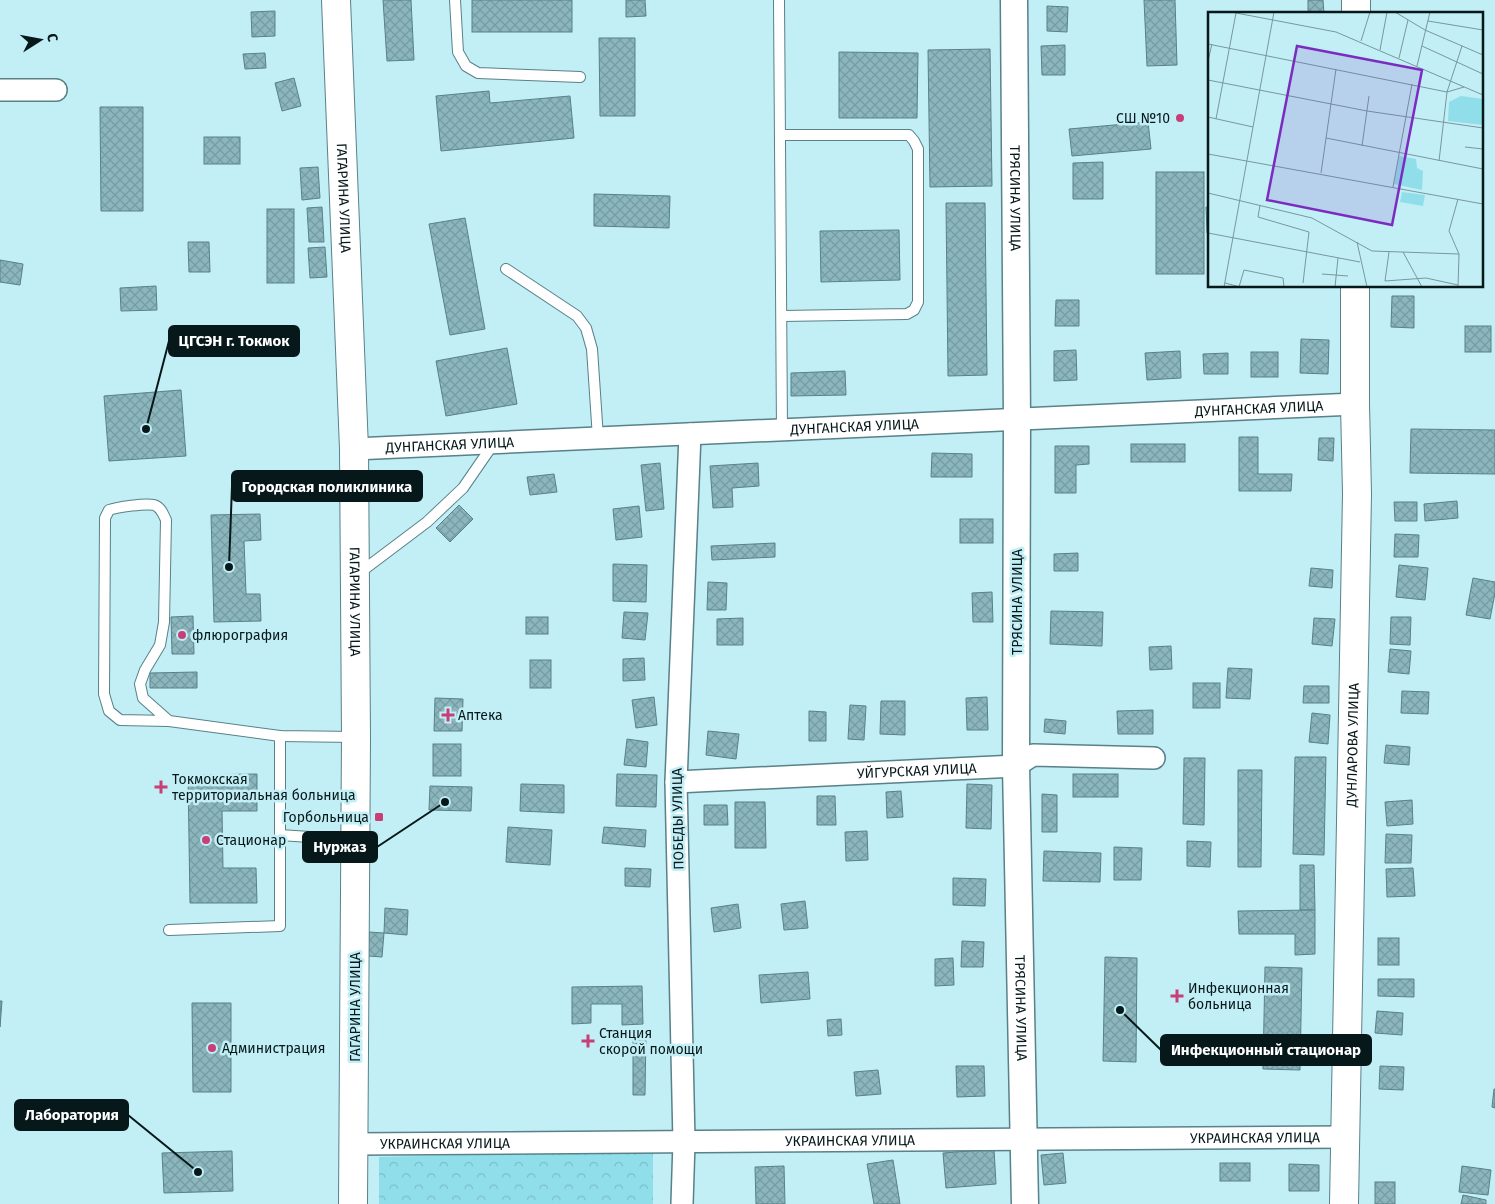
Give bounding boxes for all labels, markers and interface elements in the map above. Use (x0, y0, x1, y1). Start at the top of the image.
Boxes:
inset map (1208, 12, 1482, 288)
north arrow (15, 15, 65, 65)
text: С (43, 32, 61, 43)
place label: СШ №10 (1116, 110, 1170, 127)
marker: СШ №10 (1174, 112, 1186, 124)
street label: ГАГАРИНА УЛИЦА (333, 143, 355, 253)
street label: ТРЯСИНА УЛИЦА (1007, 145, 1024, 251)
callout: ЦГСЭН г. Токмок (169, 326, 299, 356)
text: ЦГСЭН г. Токмок (179, 332, 290, 350)
street label: ДУНГАНСКАЯ УЛИЦА (1193, 397, 1324, 420)
street label: ДУНГАНСКАЯ УЛИЦА (789, 415, 919, 438)
street label: ДУНГАНСКАЯ УЛИЦА (384, 433, 515, 456)
callout: Городская поликлиника (232, 471, 422, 501)
text: Городская поликлиника (242, 478, 412, 496)
street label: ГАГАРИНА УЛИЦА (346, 547, 364, 657)
street label: ТРЯСИНА УЛИЦА (1009, 549, 1026, 655)
place label: флюрография (192, 627, 288, 644)
marker: флюрография (176, 629, 188, 641)
street label: ДУНЛАРОВА УЛИЦА (1343, 683, 1362, 808)
place label: Аптека (458, 707, 503, 724)
marker: Аптека (442, 709, 454, 721)
street label: УЙГУРСКАЯ УЛИЦА (857, 759, 977, 782)
street label: ПОБЕДЫ УЛИЦА (669, 768, 687, 870)
place label: Токмокская территориальная больница (172, 771, 356, 804)
marker: Токмокская территориальная больница (154, 780, 168, 794)
place label: Горбольница (283, 809, 369, 826)
marker: Горбольница (373, 811, 385, 823)
place label: Cтационар (216, 832, 286, 849)
callout: Нуржаз (303, 832, 377, 862)
marker: Cтационар (200, 834, 212, 846)
text: Нуржаз (313, 838, 367, 856)
street label: ГАГАРИНА УЛИЦА (347, 952, 364, 1062)
street label: ТРЯСИНА УЛИЦА (1011, 955, 1031, 1061)
place label: Инфекционная больница (1188, 980, 1289, 1013)
marker: Инфекционная больница (1170, 989, 1184, 1003)
place label: Станция скорой помощи (599, 1025, 703, 1058)
marker: Станция скорой помощи (581, 1034, 595, 1048)
callout: Инфекционный стационар (1161, 1035, 1371, 1065)
place label: Администрация (222, 1040, 326, 1057)
text: Инфекционный стационар (1171, 1041, 1361, 1059)
marker: Администрация (206, 1042, 218, 1054)
callout: Лаборатория (15, 1100, 128, 1130)
text: Лаборатория (25, 1106, 119, 1124)
street label: УКРАИНСКАЯ УЛИЦА (1190, 1129, 1320, 1147)
street label: УКРАИНСКАЯ УЛИЦА (785, 1132, 915, 1149)
street label: УКРАИНСКАЯ УЛИЦА (380, 1134, 510, 1152)

